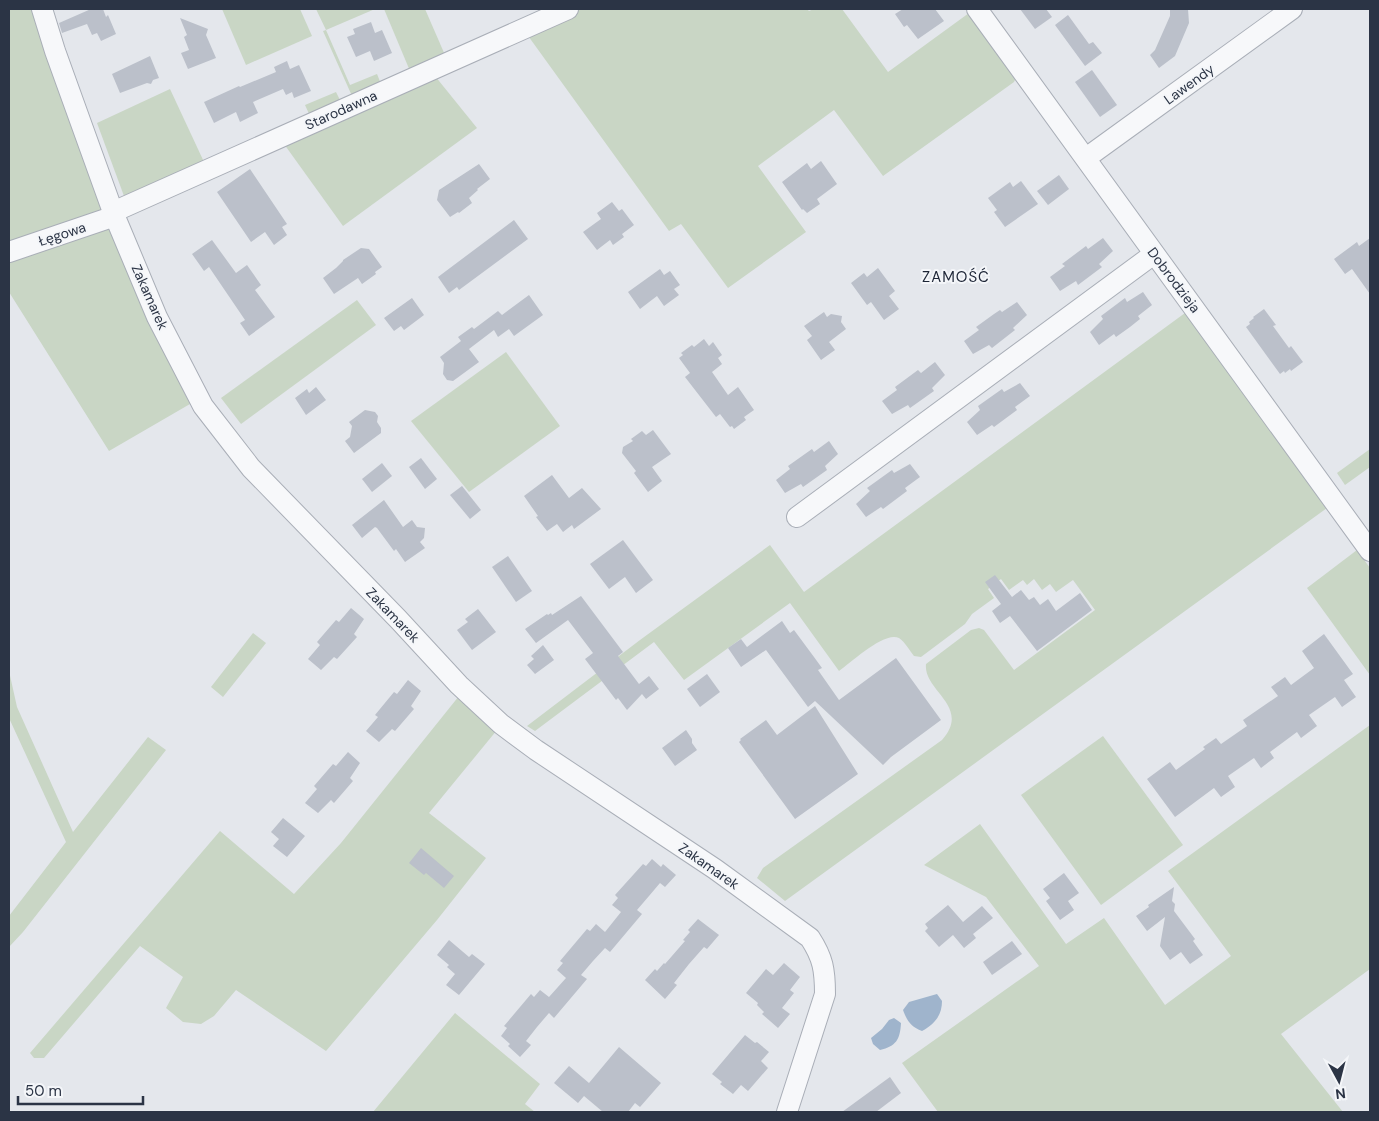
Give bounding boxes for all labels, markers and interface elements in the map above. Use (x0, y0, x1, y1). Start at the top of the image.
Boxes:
street label: Lawendy (1160, 60, 1218, 108)
street label: Starodawna (302, 86, 380, 134)
street label: Łęgowa (36, 218, 88, 250)
street label: Dobrodzieja (1144, 244, 1204, 316)
street label: Zakamarek (128, 261, 172, 333)
district label: ZAMOŚĆ (922, 267, 990, 287)
street label: Zakamarek (362, 584, 424, 646)
street label: Zakamarek (675, 839, 743, 893)
north arrow (1314, 1056, 1364, 1106)
scale bar (18, 1074, 142, 1106)
text: 50 m (25, 1081, 62, 1101)
text: N (1334, 1084, 1347, 1103)

